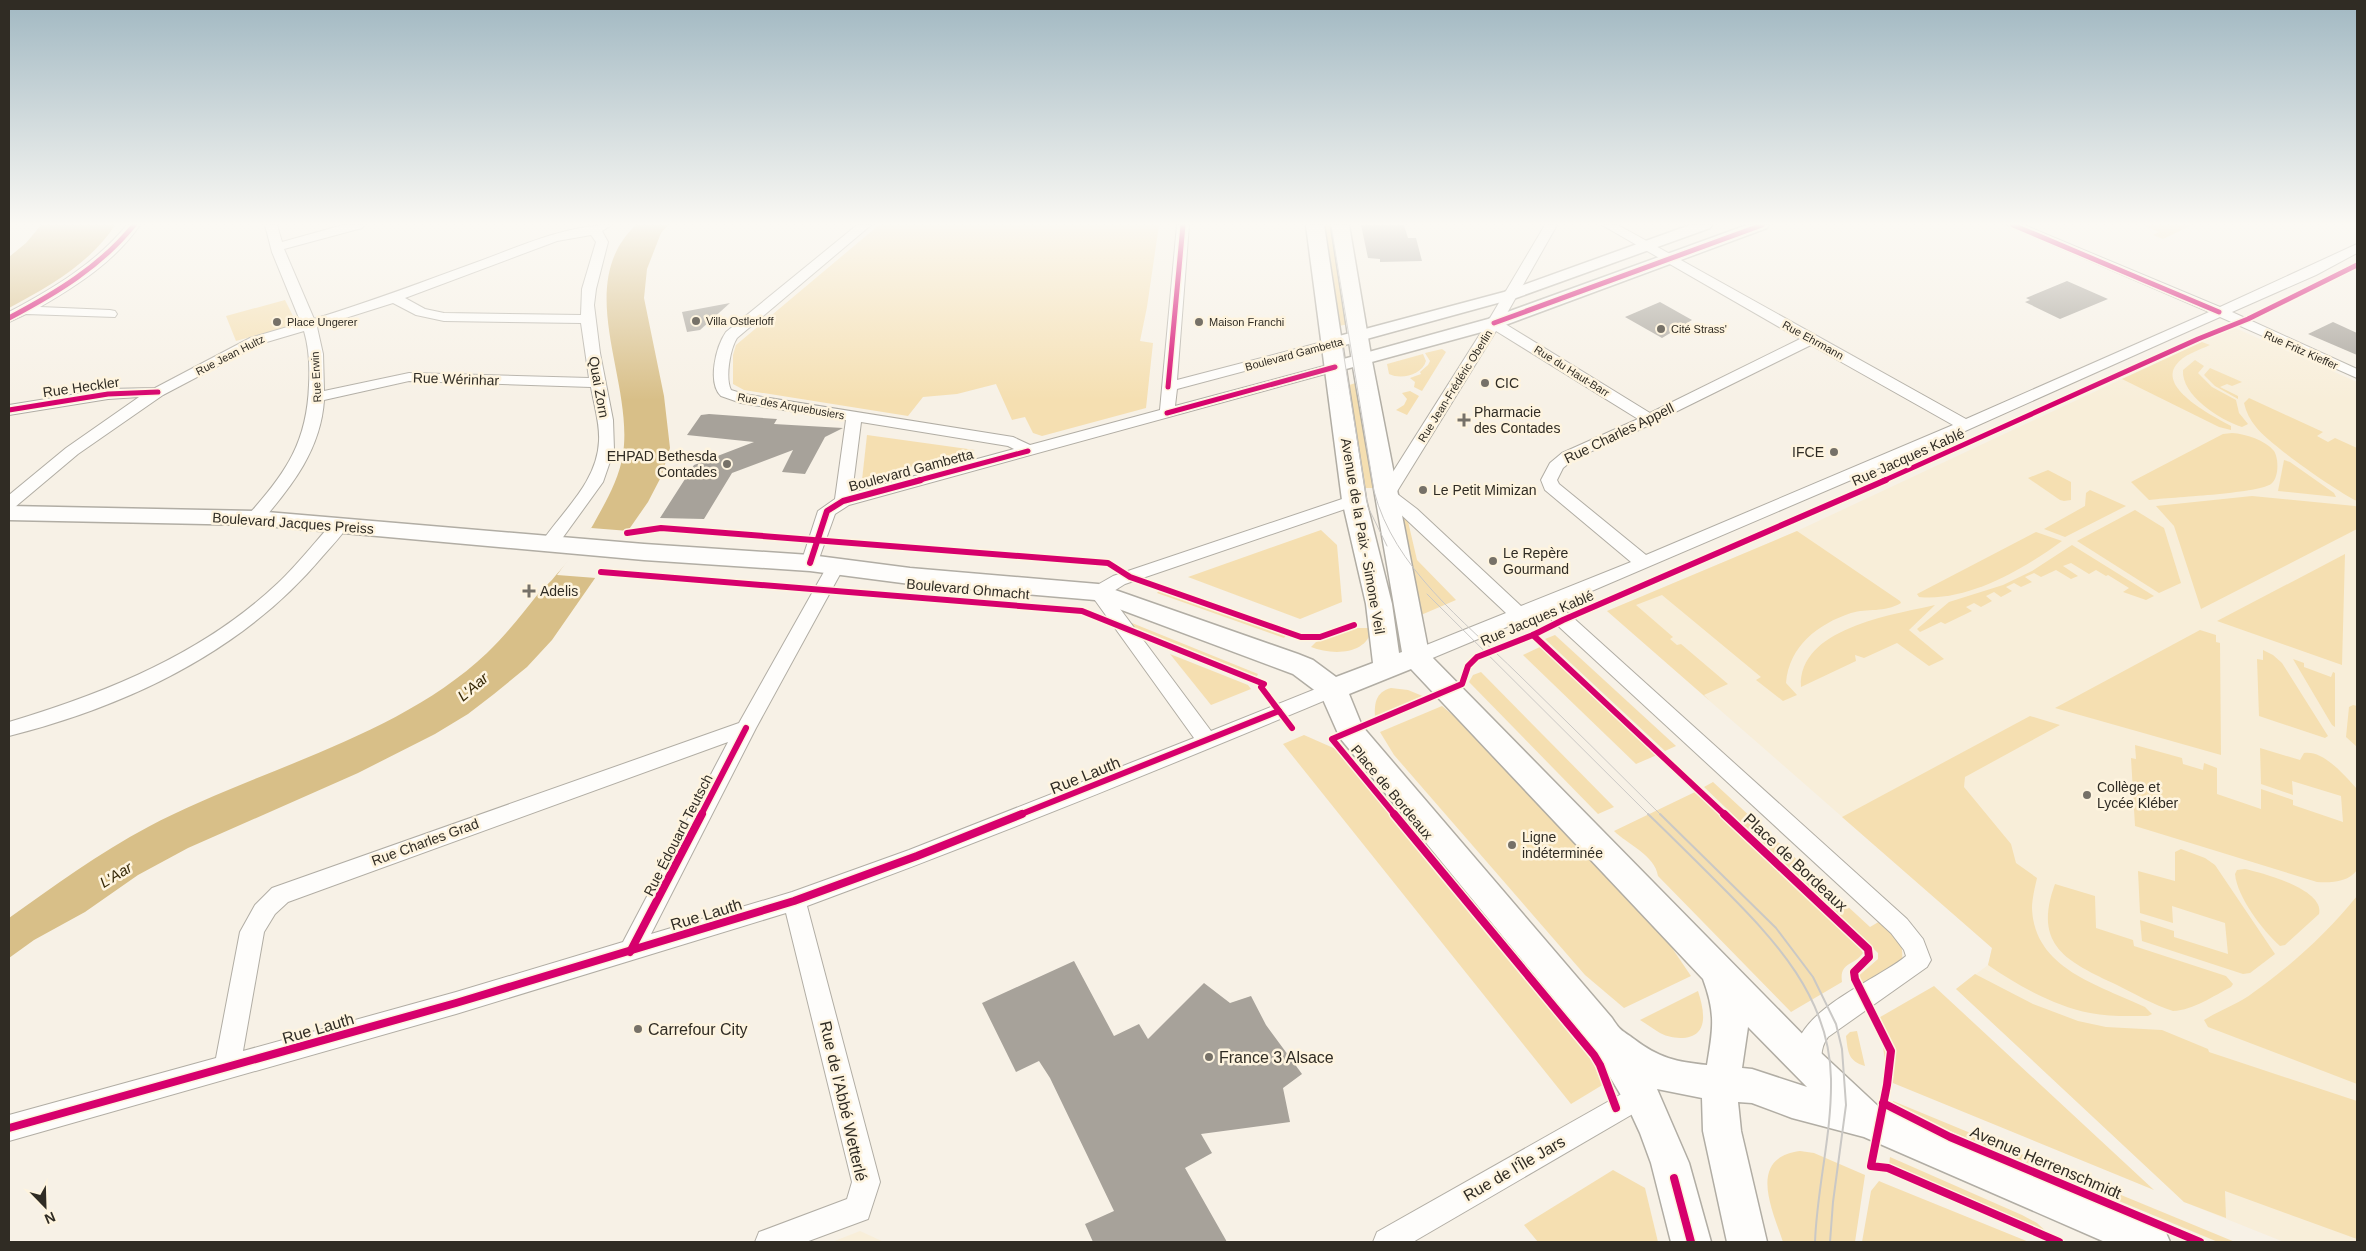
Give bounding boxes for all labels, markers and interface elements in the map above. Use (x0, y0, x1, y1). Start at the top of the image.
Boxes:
marker: Villa Ostlerloff (690, 315, 702, 327)
place label: Villa Ostlerloff (706, 315, 774, 327)
marker: Place Ungerer (271, 316, 283, 328)
place label: Place Ungerer (287, 316, 358, 328)
marker: Maison Franchi (1193, 316, 1205, 328)
place label: Maison Franchi (1209, 316, 1284, 328)
street label: Rue Ehrmann (1780, 318, 1846, 362)
marker: Cité Strass' (1655, 323, 1667, 335)
place label: Cité Strass' (1671, 323, 1727, 335)
street label: Rue Jean-Frédéric Oberlin (1416, 328, 1494, 444)
street label: Rue Fritz Kieffer (2262, 328, 2340, 372)
street label: Rue Jean Hultz (194, 333, 266, 377)
street label: Boulevard Gambetta (1244, 335, 1345, 373)
street label: Rue du Haut-Barr (1532, 343, 1612, 399)
street label: Rue Erwin (309, 351, 323, 403)
street label: Quai Zorn (586, 355, 612, 419)
street label: Rue Wérinhar (413, 369, 500, 389)
street label: Rue Heckler (42, 374, 121, 400)
place label: CIC (1495, 375, 1519, 391)
marker: CIC (1479, 377, 1491, 389)
street label: Rue des Arquebusiers (737, 391, 846, 421)
street label: Rue Charles Appell (1562, 400, 1676, 466)
place label: Pharmacie des Contades (1474, 404, 1560, 436)
marker: Pharmacie des Contades (1458, 414, 1470, 426)
street label: Rue Jacques Kablé (1849, 425, 1967, 489)
street label: Avenue de la Paix - Simone Veil (1338, 437, 1388, 635)
place label: IFCE (1792, 444, 1824, 460)
street label: Boulevard Gambetta (847, 446, 975, 494)
marker: IFCE (1828, 446, 1840, 458)
place label: EHPAD Bethesda Contades (607, 448, 717, 480)
marker: EHPAD Bethesda Contades (721, 458, 733, 470)
place label: Le Petit Mimizan (1433, 482, 1536, 498)
marker: Le Petit Mimizan (1417, 484, 1429, 496)
street label: Boulevard Jacques Preiss (212, 509, 374, 537)
place label: Le Repère Gourmand (1503, 545, 1569, 577)
marker: Le Repère Gourmand (1487, 555, 1499, 567)
street label: Boulevard Ohmacht (906, 576, 1030, 602)
place label: Adelis (540, 583, 578, 599)
marker: Adelis (522, 584, 536, 598)
street label: Rue Jacques Kablé (1478, 587, 1596, 649)
water label: L'Aar (454, 668, 492, 704)
street label: Place de Bordeaux (1348, 742, 1436, 842)
street label: Rue Lauth (1048, 754, 1123, 797)
street label: Rue Édouard Teutsch (640, 771, 716, 899)
place label: Collège et Lycée Kléber (2097, 779, 2179, 811)
marker: Collège et Lycée Kléber (2081, 789, 2093, 801)
street label: Place de Bordeaux (1740, 810, 1851, 915)
street label: Rue Charles Grad (369, 815, 481, 869)
place label: Ligne indéterminée (1522, 829, 1603, 861)
marker: Ligne indéterminée (1506, 839, 1518, 851)
water label: L'Aar (97, 858, 136, 891)
street label: Rue Lauth (668, 896, 744, 933)
street label: Rue Lauth (280, 1010, 356, 1047)
street label: Rue de l'Abbé Wetterlé (817, 1019, 870, 1183)
place label: Carrefour City (648, 1021, 748, 1038)
marker: Carrefour City (632, 1023, 644, 1035)
place label: France 3 Alsace (1219, 1049, 1334, 1066)
marker: France 3 Alsace (1203, 1051, 1215, 1063)
street label: Avenue Herrenschmidt (1968, 1123, 2124, 1202)
street label: Rue de l'Île Jars (1460, 1132, 1568, 1204)
north arrow (20, 1181, 70, 1231)
text: N (42, 1209, 58, 1227)

